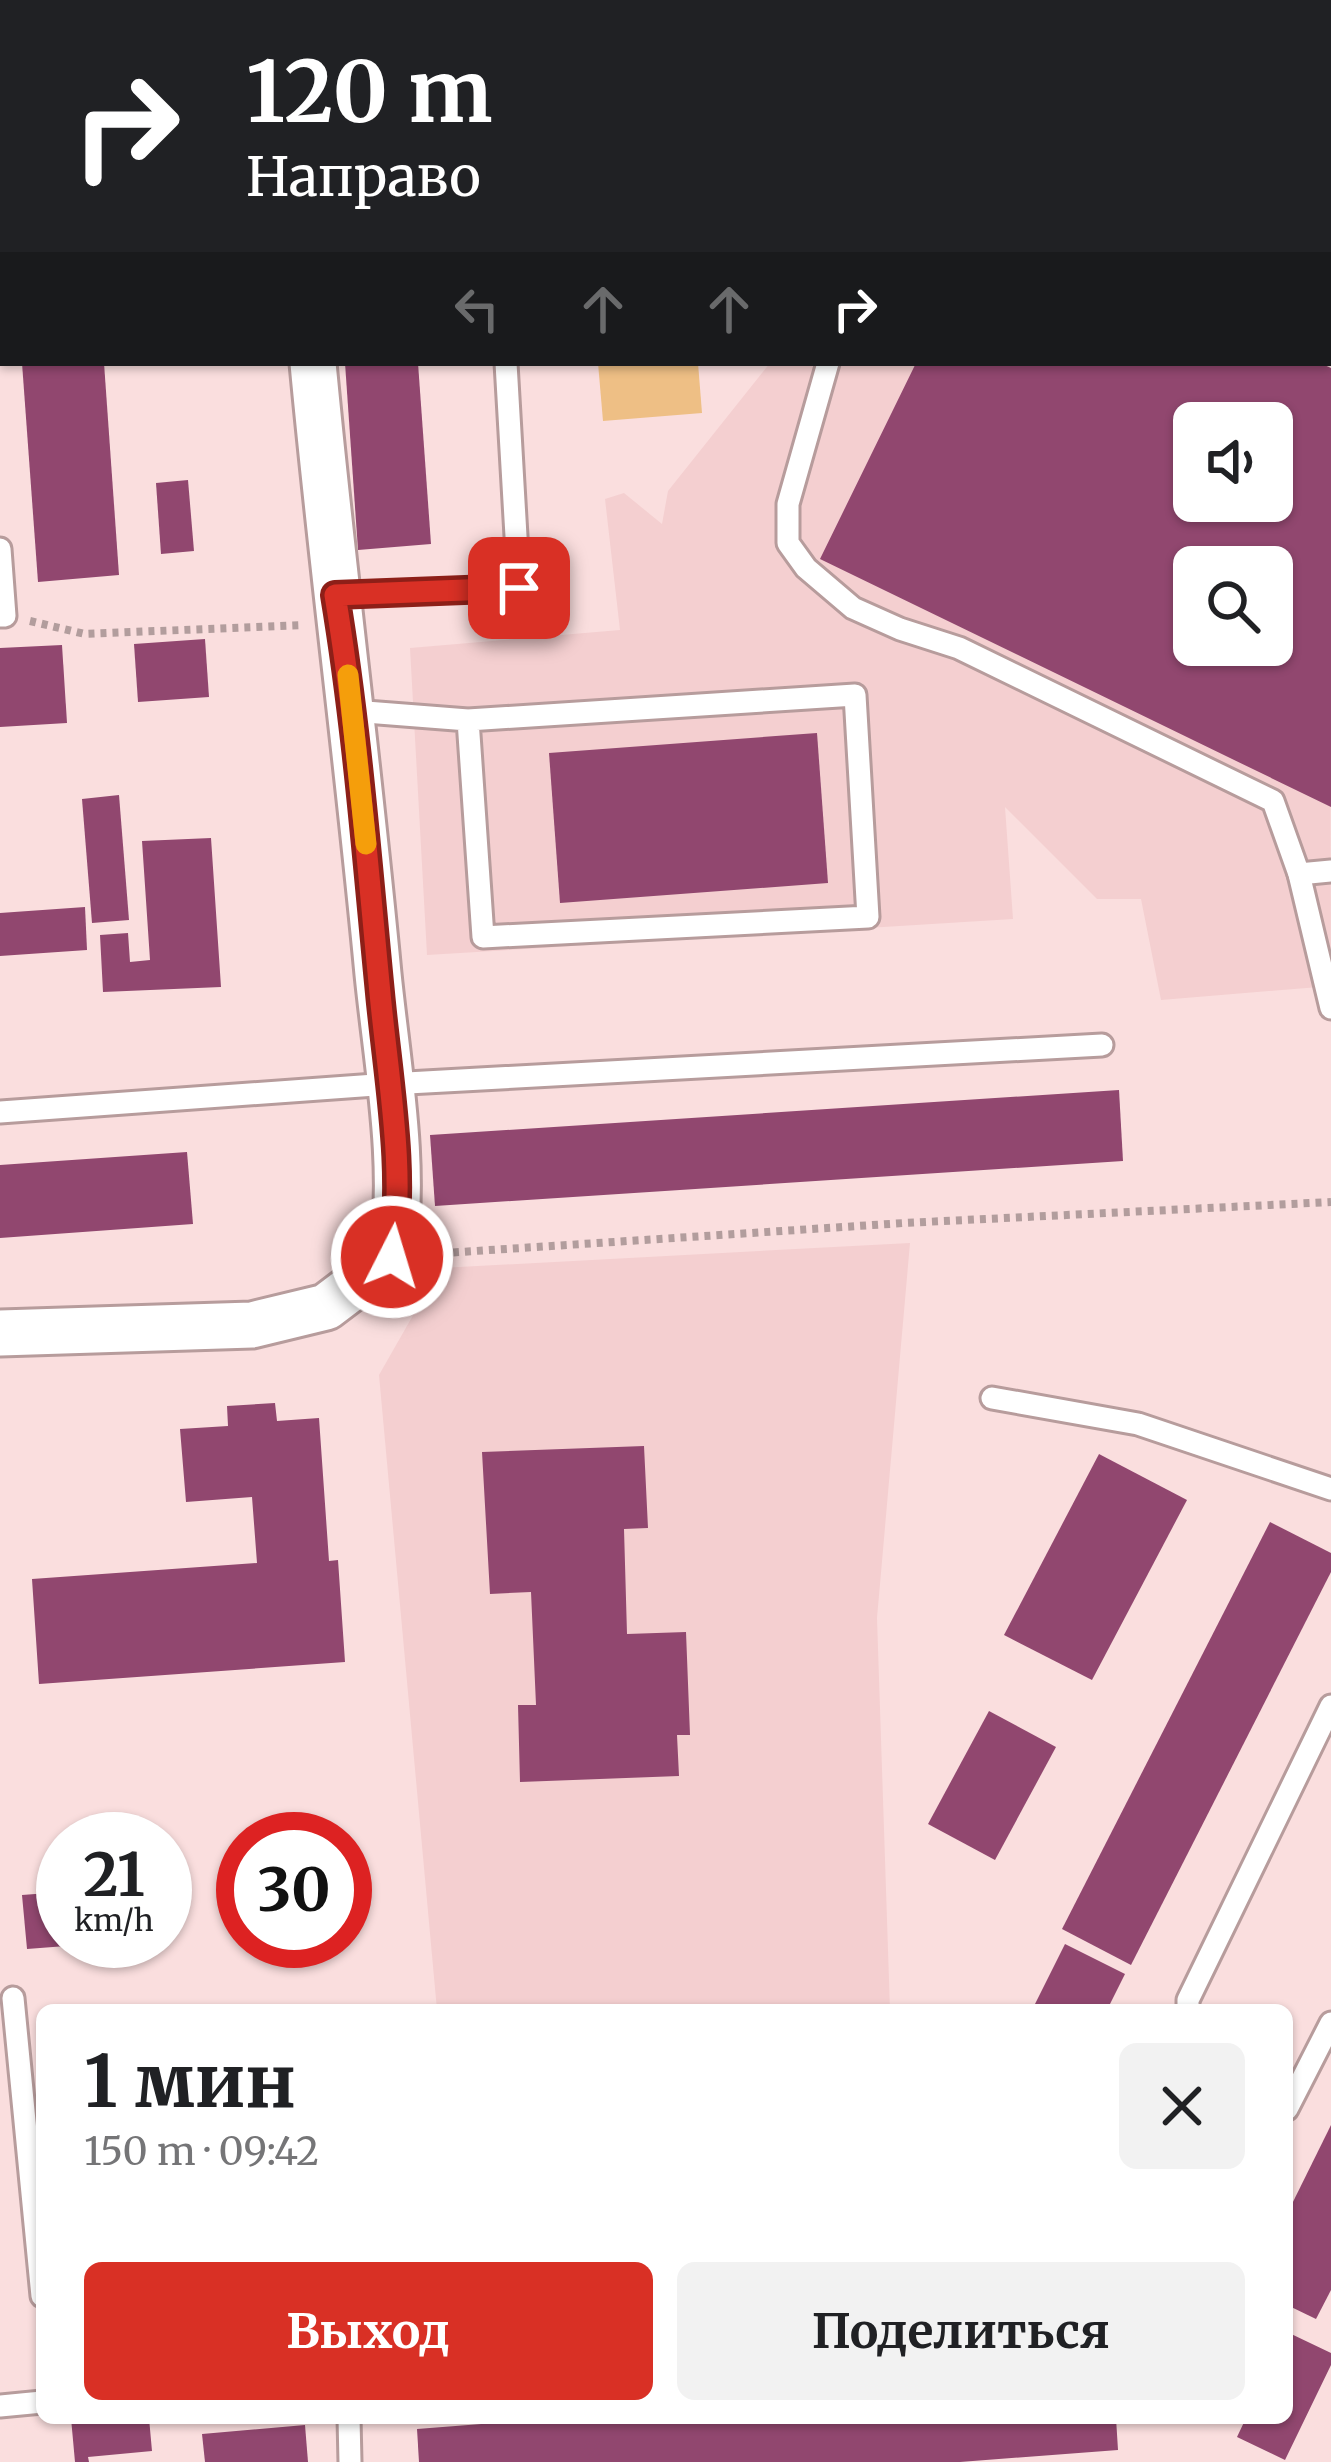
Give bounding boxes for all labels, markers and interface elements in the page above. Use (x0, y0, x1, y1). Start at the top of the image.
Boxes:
text: 120 m (246, 39, 493, 145)
icon: right (48, 48, 204, 204)
text: Направо (246, 143, 481, 211)
icon: left (444, 276, 510, 342)
icon: ahead (570, 276, 636, 342)
icon: ahead (696, 276, 762, 342)
icon: right (822, 276, 888, 342)
map controls (1173, 402, 1293, 666)
button: sound (1173, 402, 1293, 522)
pin (468, 537, 570, 639)
button: search (1173, 546, 1293, 666)
icon: arrive (486, 555, 552, 621)
position arrow (329, 1194, 455, 1320)
speed limit sign: 30 (216, 1812, 372, 1968)
text: 21 (83, 1837, 145, 1912)
text: km/h (74, 1901, 154, 1939)
text: 1 мин (84, 2036, 296, 2127)
button: close (1119, 2043, 1245, 2169)
text: 150 m · 09:42 (84, 2127, 319, 2176)
button: Выход (84, 2262, 653, 2400)
button: Поделиться (677, 2262, 1245, 2400)

